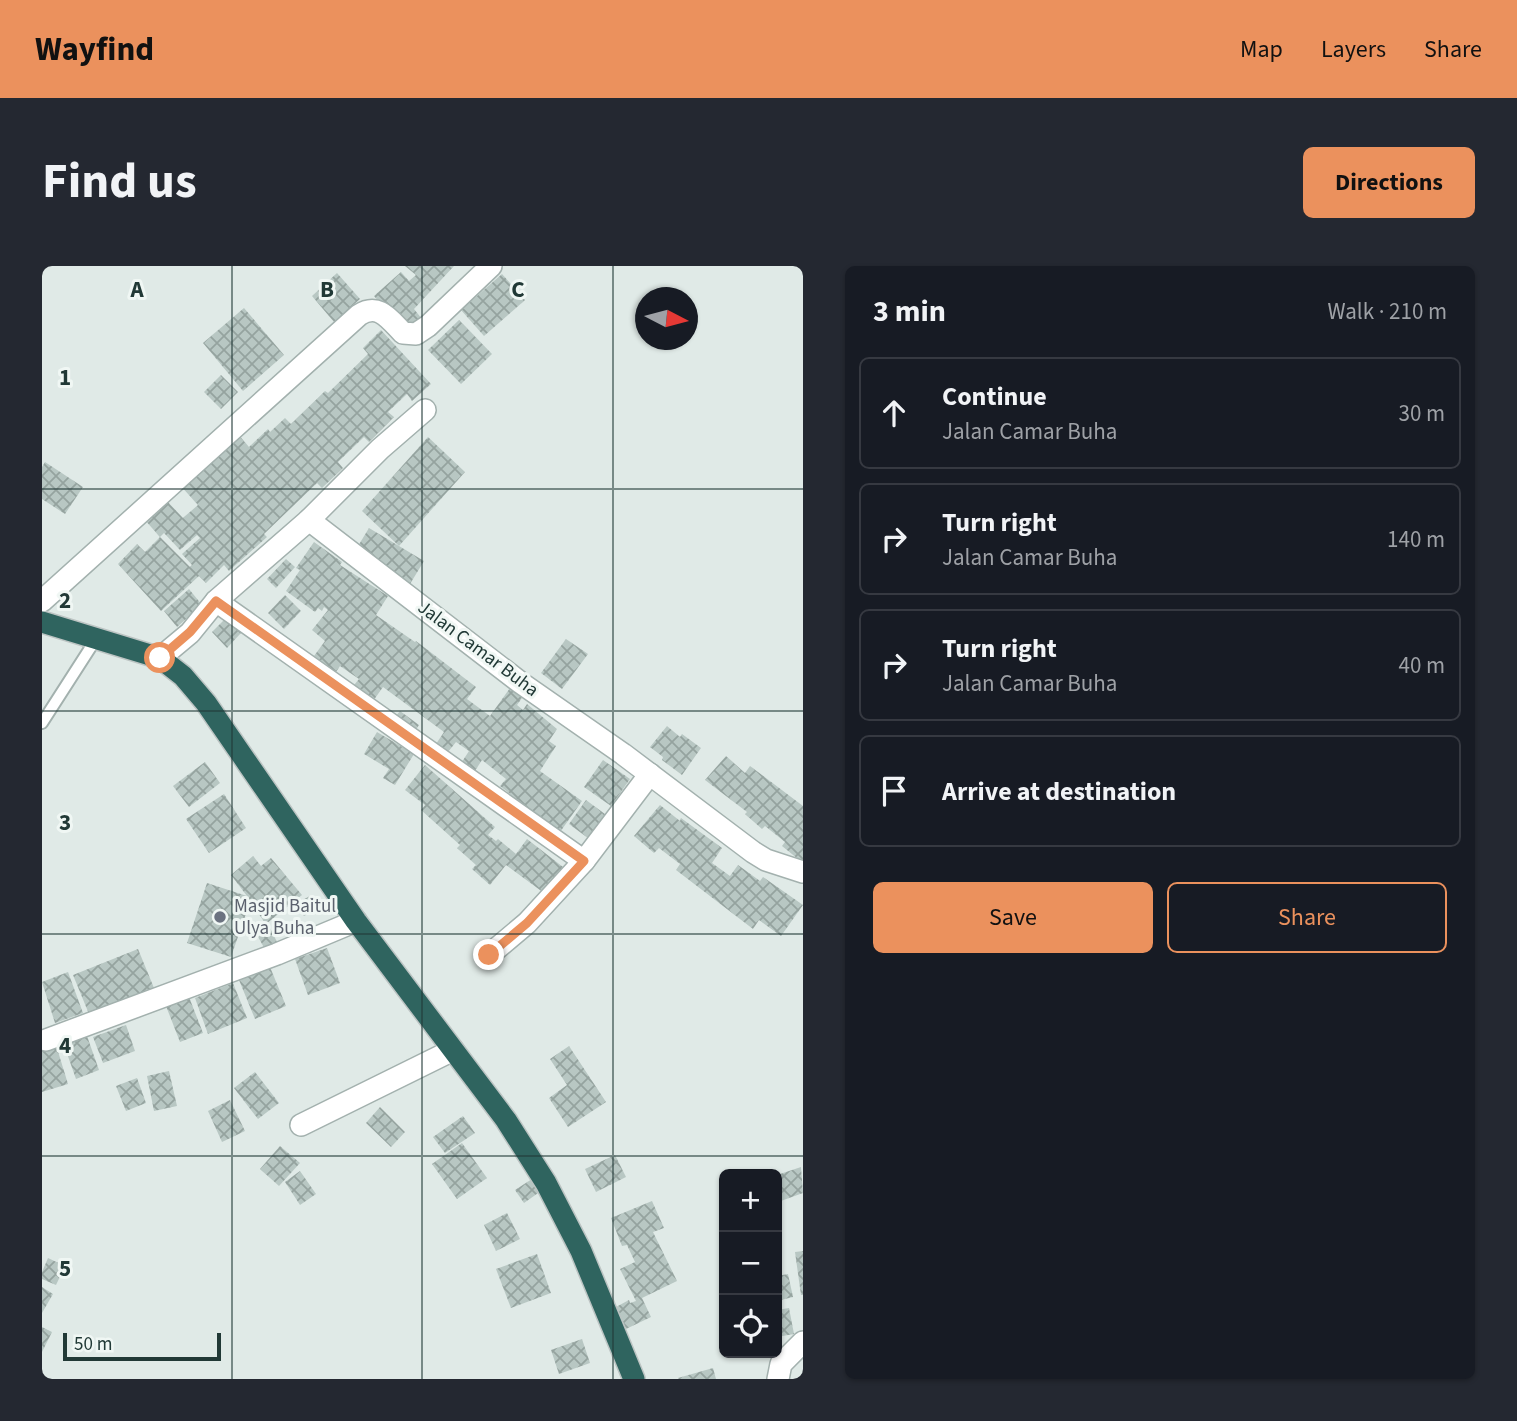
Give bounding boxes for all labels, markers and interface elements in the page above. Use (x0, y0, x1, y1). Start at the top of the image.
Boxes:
text: Wayfind (35, 26, 154, 73)
text: Map (1240, 32, 1283, 67)
text: Layers (1321, 32, 1386, 67)
text: Share (1424, 32, 1482, 67)
text: Find us (42, 147, 197, 217)
button: Directions (1303, 147, 1475, 218)
text: A (129, 273, 144, 306)
text: B (320, 273, 334, 306)
text: C (511, 273, 525, 306)
north arrow (635, 287, 698, 350)
text: 3 min (873, 290, 946, 333)
text: Walk · 210 m (1328, 295, 1447, 328)
text: 1 (59, 361, 71, 394)
text: Continue (942, 378, 1047, 415)
icon: ahead (875, 394, 913, 432)
text: 30 m (1398, 397, 1445, 430)
text: Jalan Camar Buha (942, 415, 1117, 448)
text: Turn right (942, 504, 1057, 541)
icon: right (875, 520, 913, 558)
text: 140 m (1387, 523, 1445, 556)
text: Jalan Camar Buha (942, 541, 1117, 574)
text: 2 (59, 584, 71, 617)
street label: Jalan Camar Buha (412, 595, 544, 703)
text: Turn right (942, 630, 1057, 667)
route start (144, 642, 175, 673)
icon: right (875, 646, 913, 684)
text: 40 m (1398, 649, 1445, 682)
text: Jalan Camar Buha (942, 667, 1117, 700)
icon: arrive (875, 772, 913, 810)
text: Arrive at destination (942, 773, 1176, 810)
text: 3 (59, 806, 71, 839)
button: Save (873, 882, 1153, 953)
button: Share (1167, 882, 1447, 953)
place label: Masjid Baitul Ulya Buha (234, 893, 336, 942)
marker: Masjid Baitul Ulya Buha (212, 909, 228, 925)
route end (473, 939, 504, 970)
text: 4 (59, 1029, 71, 1062)
map controls (719, 1169, 782, 1358)
button: + (719, 1169, 782, 1232)
button: − (719, 1232, 782, 1295)
text: 5 (59, 1252, 71, 1285)
button: locate (719, 1295, 782, 1358)
scale bar (63, 1330, 220, 1362)
text: 50 m (74, 1331, 112, 1358)

